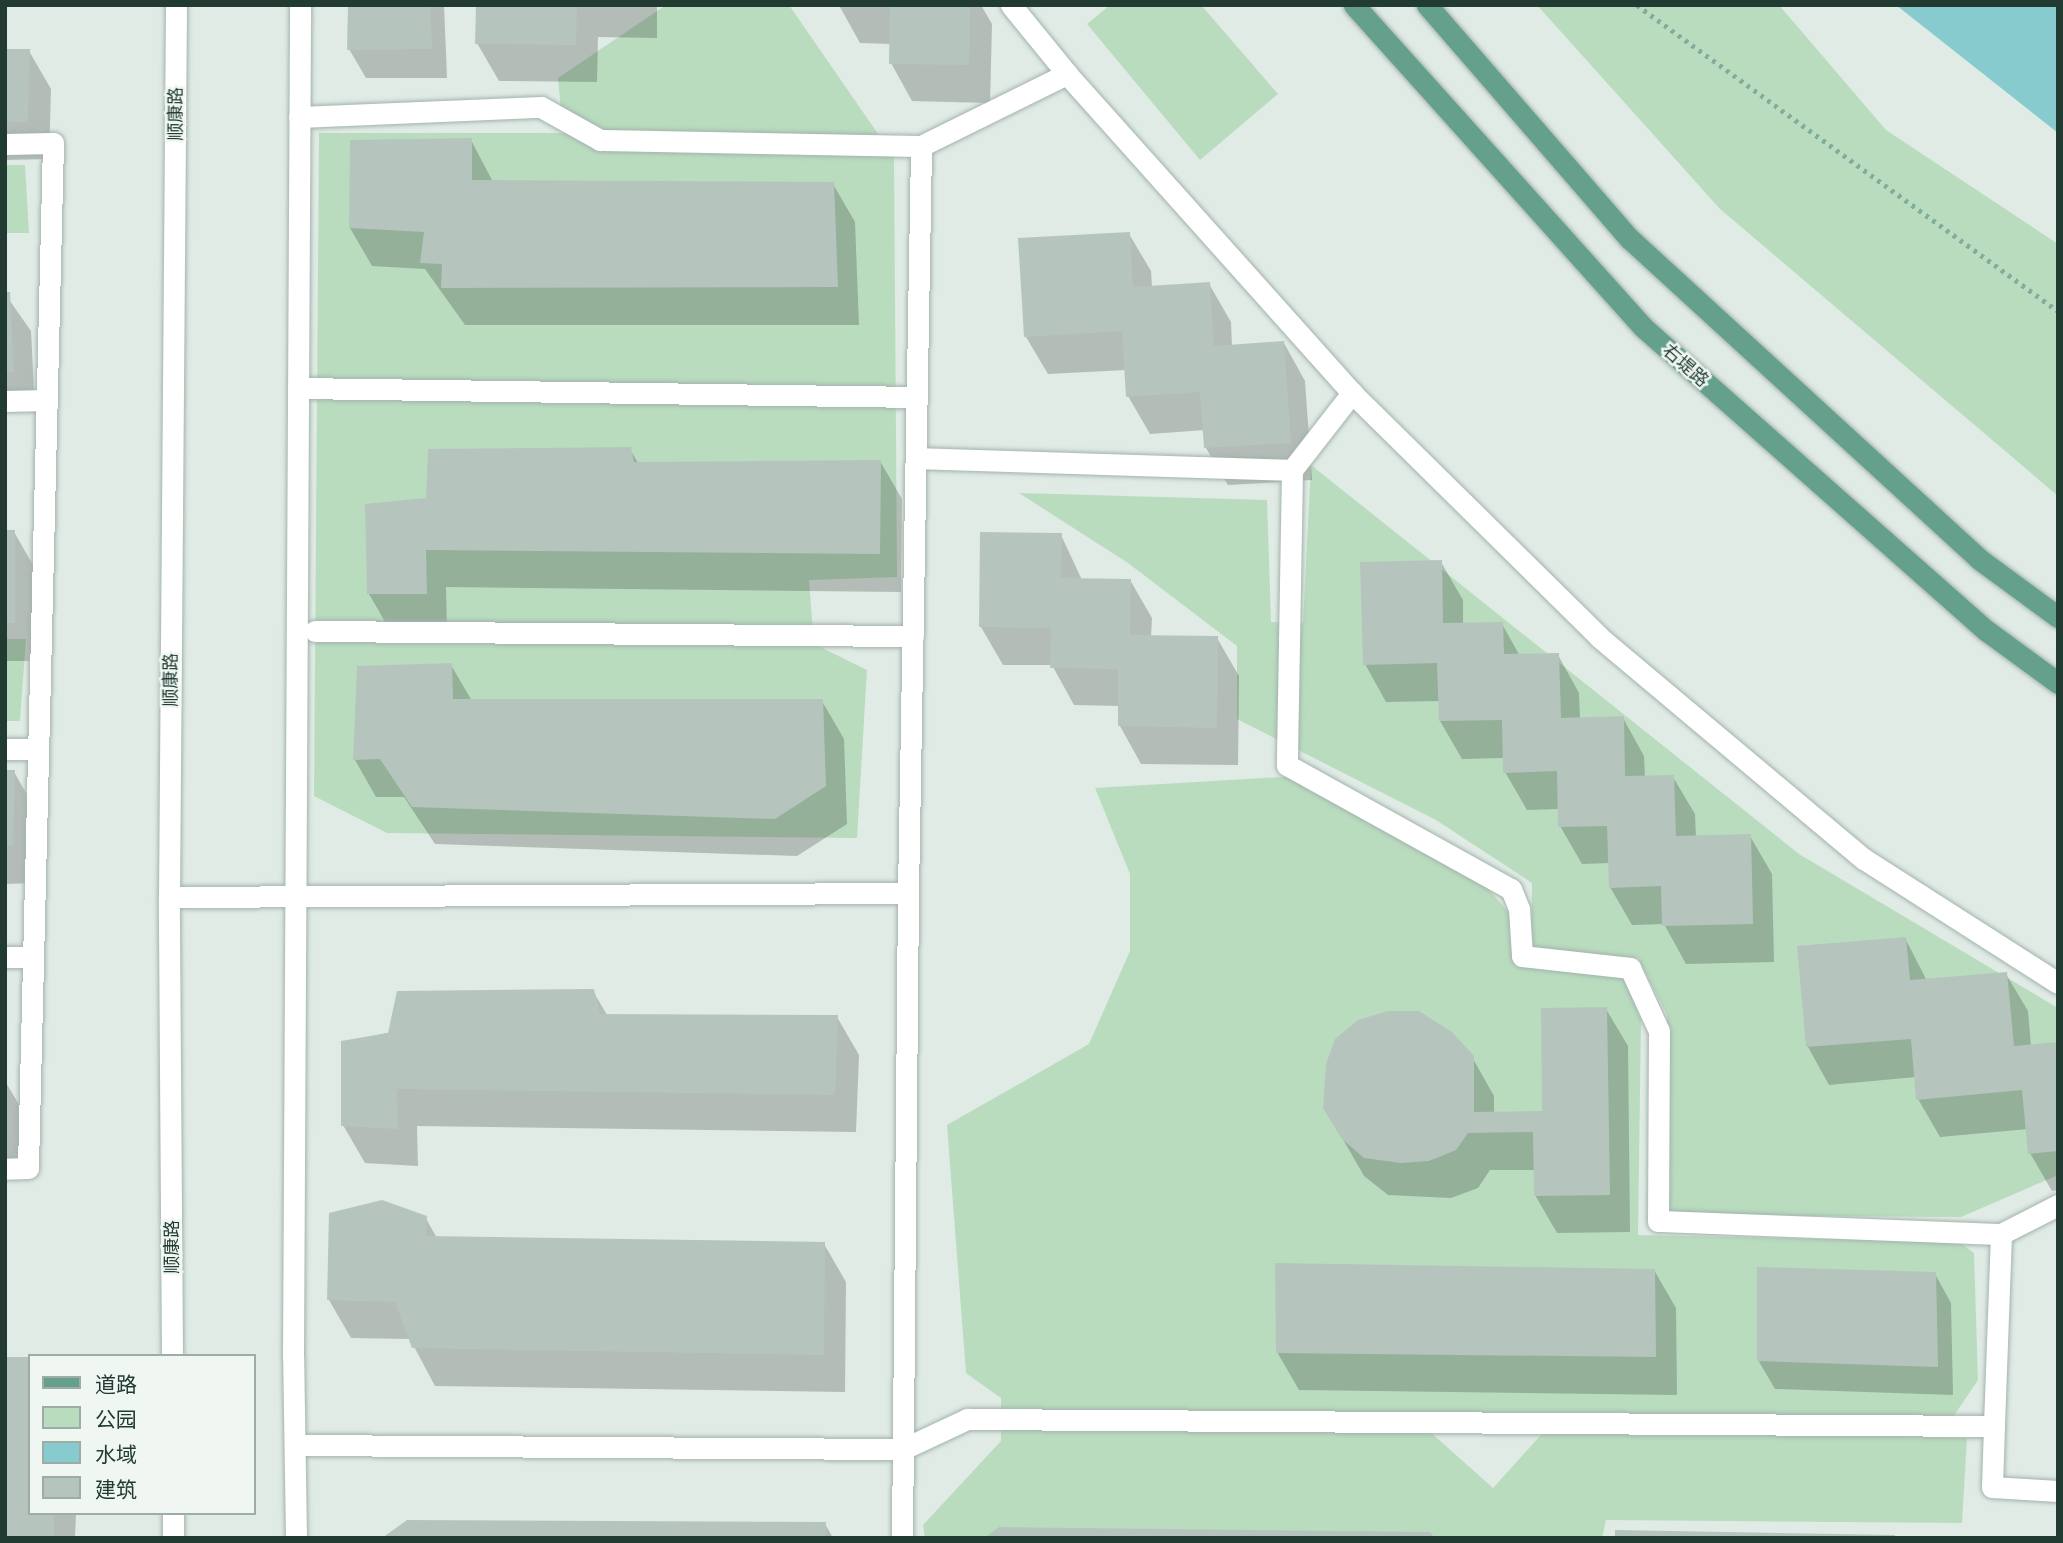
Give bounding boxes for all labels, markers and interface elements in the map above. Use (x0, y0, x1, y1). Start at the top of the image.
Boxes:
street label: 顺康路 (164, 87, 186, 141)
street label: 右堤路 (1659, 339, 1713, 391)
street label: 顺康路 (159, 653, 181, 707)
street label: 顺康路 (160, 1220, 182, 1274)
legend (28, 1354, 256, 1515)
text: 道路 (95, 1370, 137, 1398)
text: 公园 (95, 1405, 137, 1433)
text: 水域 (95, 1440, 137, 1468)
text: 建筑 (95, 1475, 137, 1503)

